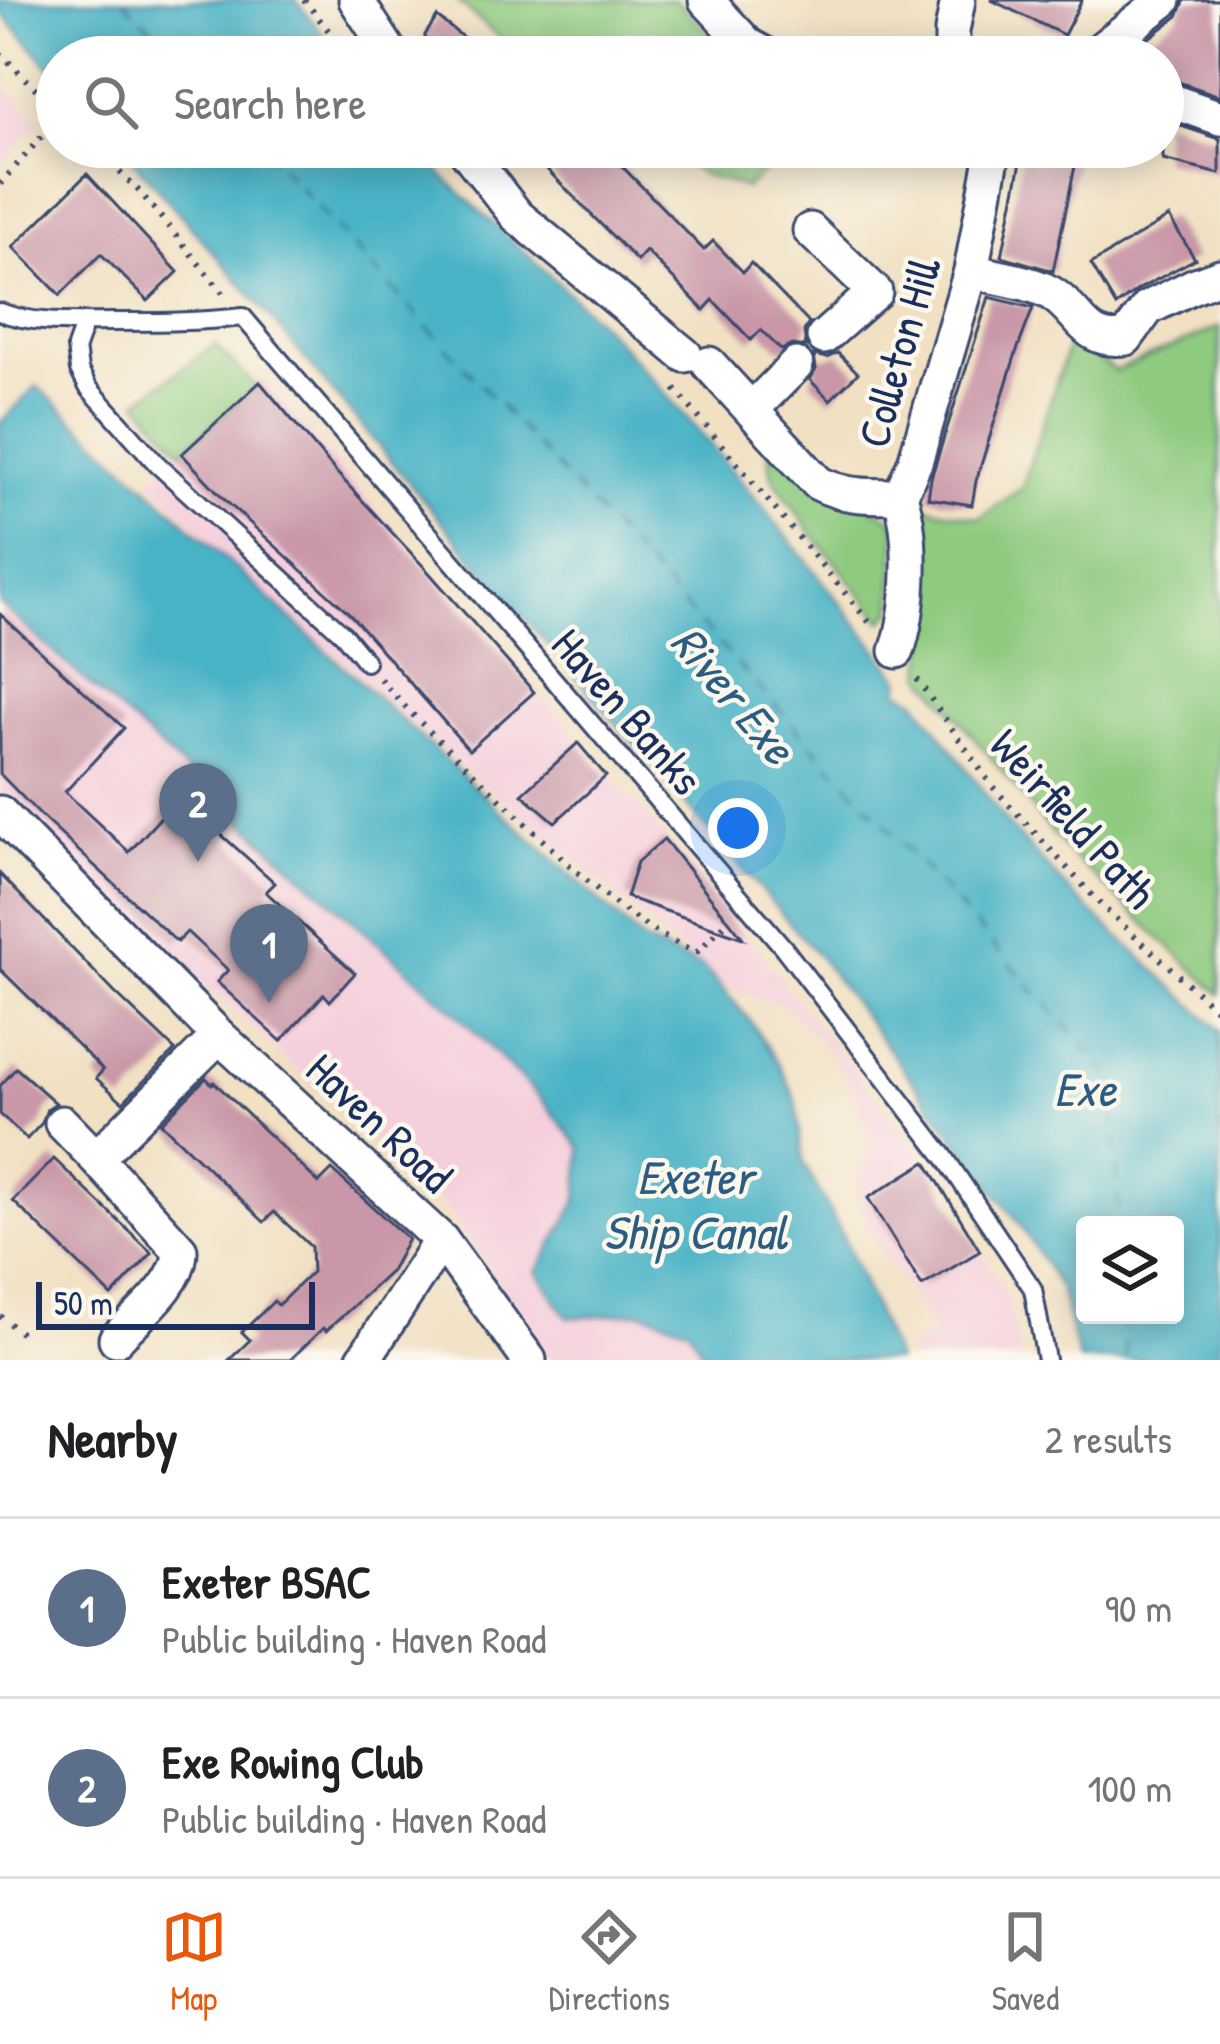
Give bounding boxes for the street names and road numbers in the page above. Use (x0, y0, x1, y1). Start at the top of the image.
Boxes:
street label: Colleton Hill (842, 249, 954, 454)
street label: Haven Banks (539, 615, 717, 807)
street label: Weirfield Path (977, 715, 1171, 921)
street label: Haven Road (294, 1039, 466, 1205)

